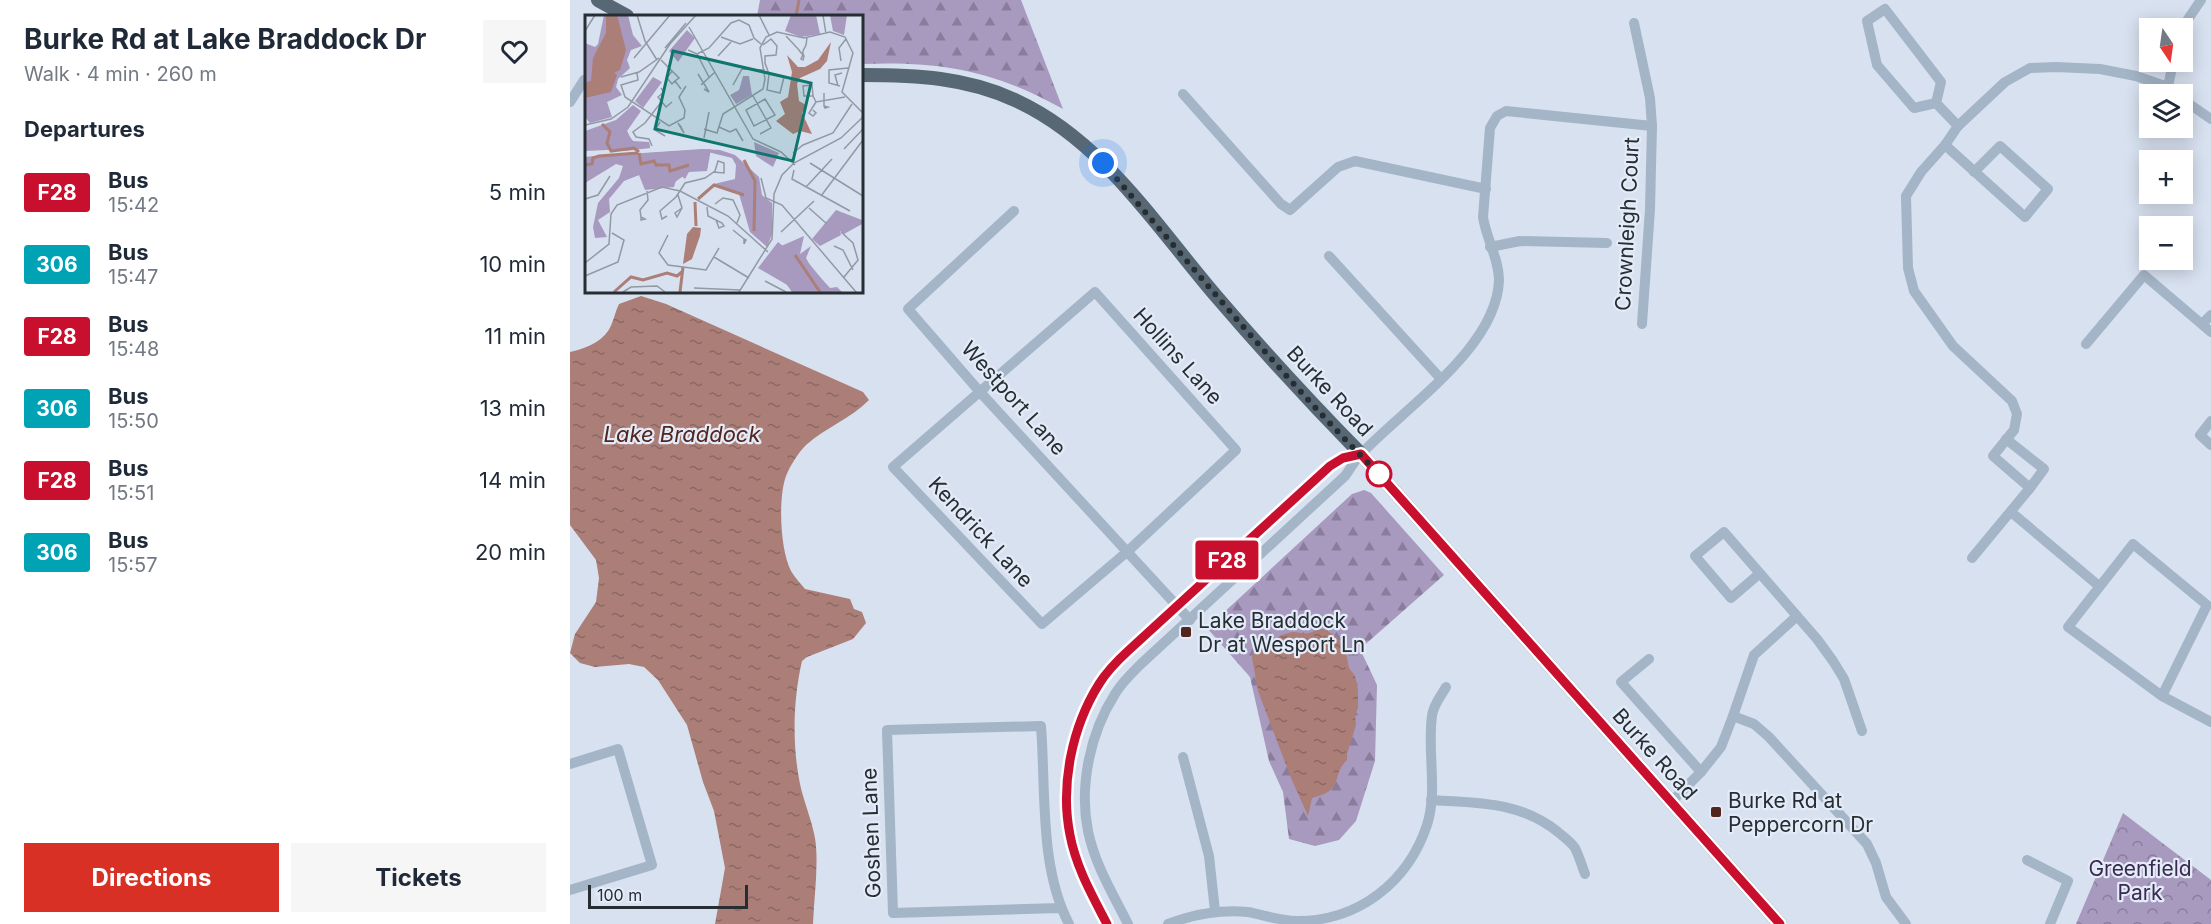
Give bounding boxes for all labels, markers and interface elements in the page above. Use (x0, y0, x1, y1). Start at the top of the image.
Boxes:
inset map (585, 15, 862, 292)
north arrow (2139, 18, 2193, 72)
map controls (2139, 18, 2193, 270)
button: heart (483, 20, 546, 83)
text: Burke Rd at Lake Braddock Dr (24, 22, 426, 56)
text: Walk · 4 min · 260 m (24, 62, 217, 86)
button: layers (2139, 84, 2193, 138)
text: Departures (24, 116, 145, 142)
street label: Crownleigh Court (1610, 136, 1644, 311)
your location (1088, 148, 1118, 178)
button: + (2139, 150, 2193, 204)
text: Bus (108, 167, 149, 193)
text: 5 min (489, 179, 546, 205)
text: F28 (37, 180, 77, 205)
text: 15:42 (108, 193, 159, 217)
button: − (2139, 216, 2193, 270)
text: Bus (108, 239, 149, 265)
text: 10 min (479, 251, 546, 277)
text: 306 (36, 252, 78, 277)
text: 15:47 (108, 265, 158, 289)
street label: Hollins Lane (1128, 303, 1228, 409)
text: Bus (108, 311, 149, 337)
text: 11 min (484, 323, 546, 349)
text: F28 (37, 324, 77, 349)
street label: Westport Lane (956, 336, 1072, 460)
text: 15:48 (108, 337, 159, 361)
street label: Burke Road (1282, 341, 1378, 441)
text: Bus (108, 383, 149, 409)
text: 13 min (480, 395, 546, 421)
text: 306 (36, 396, 78, 421)
text: 15:50 (108, 409, 159, 433)
water label: Lake Braddock (603, 421, 761, 447)
text: Bus (108, 455, 149, 481)
unlabelled marker (1366, 461, 1392, 487)
text: 14 min (479, 467, 546, 493)
text: F28 (37, 468, 77, 493)
street label: Kendrick Lane (923, 472, 1039, 592)
text: 15:51 (108, 481, 154, 505)
text: Bus (108, 527, 149, 553)
text: 20 min (475, 539, 546, 565)
text: 306 (36, 540, 78, 565)
line badge: F28 (1192, 540, 1262, 580)
text: F28 (1207, 548, 1247, 573)
text: 15:57 (108, 553, 158, 577)
place label: Lake Braddock Dr at Wesport Ln (1198, 608, 1365, 657)
marker: Lake Braddock Dr at Wesport Ln (1179, 625, 1193, 639)
street label: Burke Road (1607, 703, 1703, 805)
street label: Goshen Lane (856, 767, 886, 899)
place label: Burke Rd at Peppercorn Dr (1728, 788, 1873, 837)
marker: Burke Rd at Peppercorn Dr (1709, 805, 1723, 819)
button: Directions (24, 843, 279, 912)
button: Tickets (291, 843, 546, 912)
park label: Greenfield Park (2088, 856, 2192, 905)
scale bar (588, 882, 748, 910)
text: 100 m (597, 885, 642, 905)

